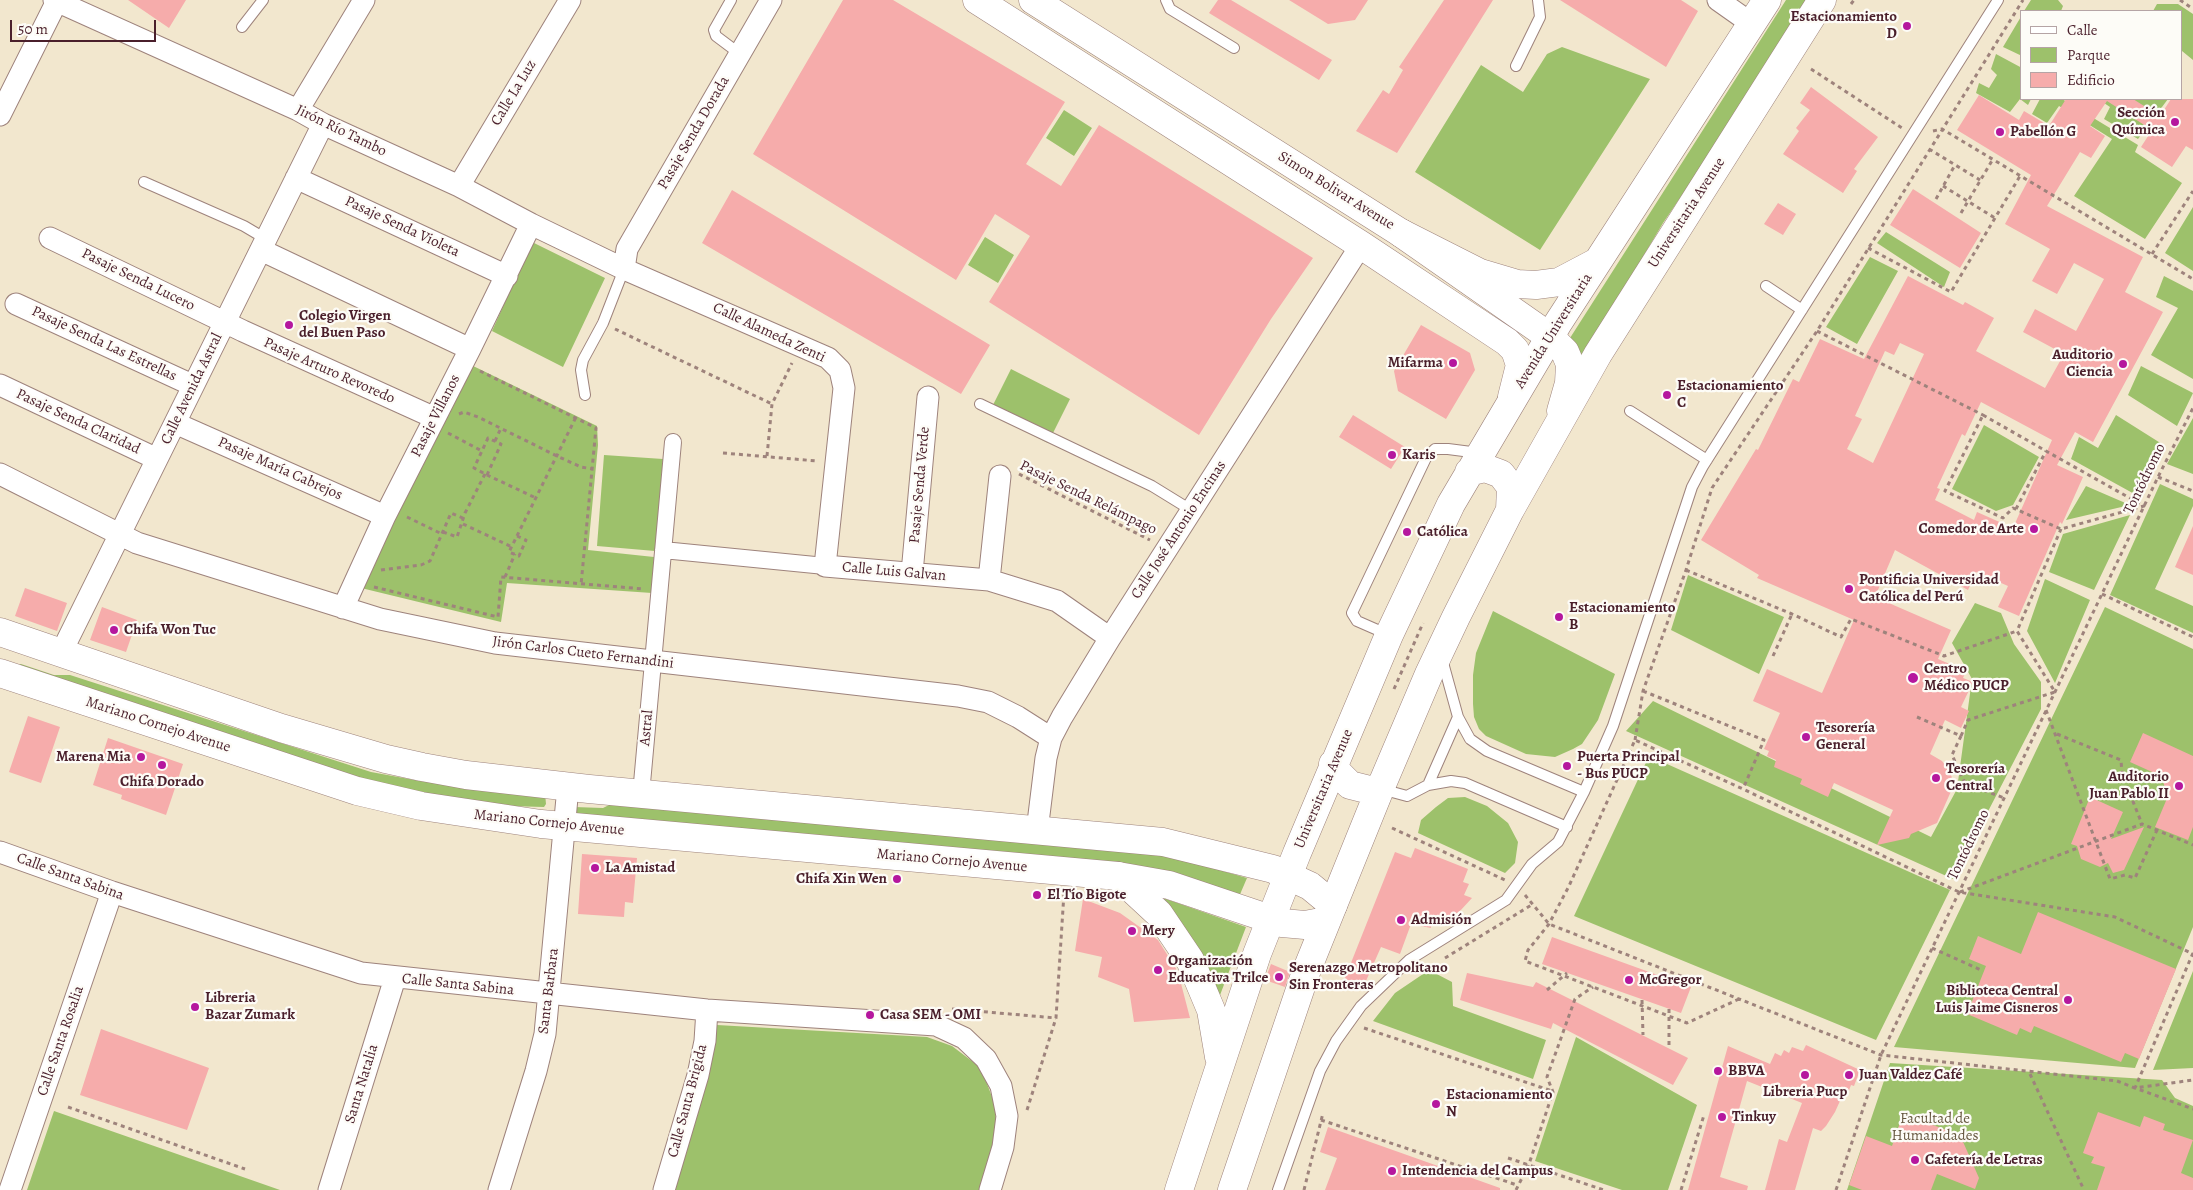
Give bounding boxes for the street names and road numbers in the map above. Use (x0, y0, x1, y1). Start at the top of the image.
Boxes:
street label: Calle La Luz (487, 57, 541, 129)
street label: Pasaje Senda Dorada (654, 73, 734, 193)
street label: Jirón Río Tambo (293, 101, 389, 161)
street label: Simon Bolivar Avenue (1274, 148, 1398, 234)
street label: Universitaria Avenue (1645, 154, 1729, 272)
street label: Pasaje Senda Violeta (342, 193, 462, 261)
street label: Pasaje Senda Lucero (78, 245, 198, 315)
street label: Avenida Universitaria (1511, 270, 1597, 392)
street label: Calle Alameda Zenti (710, 299, 828, 367)
street label: Pasaje Senda Las Estrellas (29, 302, 179, 386)
street label: Calle Avenida Astral (157, 330, 227, 448)
street label: Pasaje Arturo Revoredo (261, 334, 397, 408)
street label: Pasaje Villanos (408, 372, 464, 460)
street label: Pasaje Senda Claridad (13, 385, 143, 459)
street label: Pasaje Senda Verde (906, 426, 934, 544)
street label: Pasaje María Cabrejos (215, 433, 345, 505)
street label: Tontódromo (2120, 441, 2170, 517)
street label: Pasaje Senda Relámpago (1016, 457, 1160, 539)
street label: Calle José Antonio Encinas (1128, 457, 1230, 603)
street label: Calle Luis Galvan (841, 558, 947, 586)
street label: Jirón Carlos Cueto Fernandini (491, 633, 675, 673)
street label: Mariano Cornejo Avenue (83, 693, 233, 757)
street label: Astral (636, 709, 658, 747)
street label: Universitaria Avenue (1291, 727, 1357, 851)
street label: Mariano Cornejo Avenue (473, 806, 625, 840)
street label: Tontódromo (1944, 807, 1994, 883)
street label: Mariano Cornejo Avenue (876, 845, 1028, 877)
street label: Calle Santa Sabina (14, 849, 126, 905)
street label: Santa Barbara (535, 947, 563, 1035)
street label: Calle Santa Sabina (401, 970, 515, 1000)
street label: Calle Santa Rosalia (34, 984, 88, 1098)
street label: Santa Natalia (341, 1042, 383, 1126)
street label: Calle Santa Brigida (664, 1042, 712, 1160)

